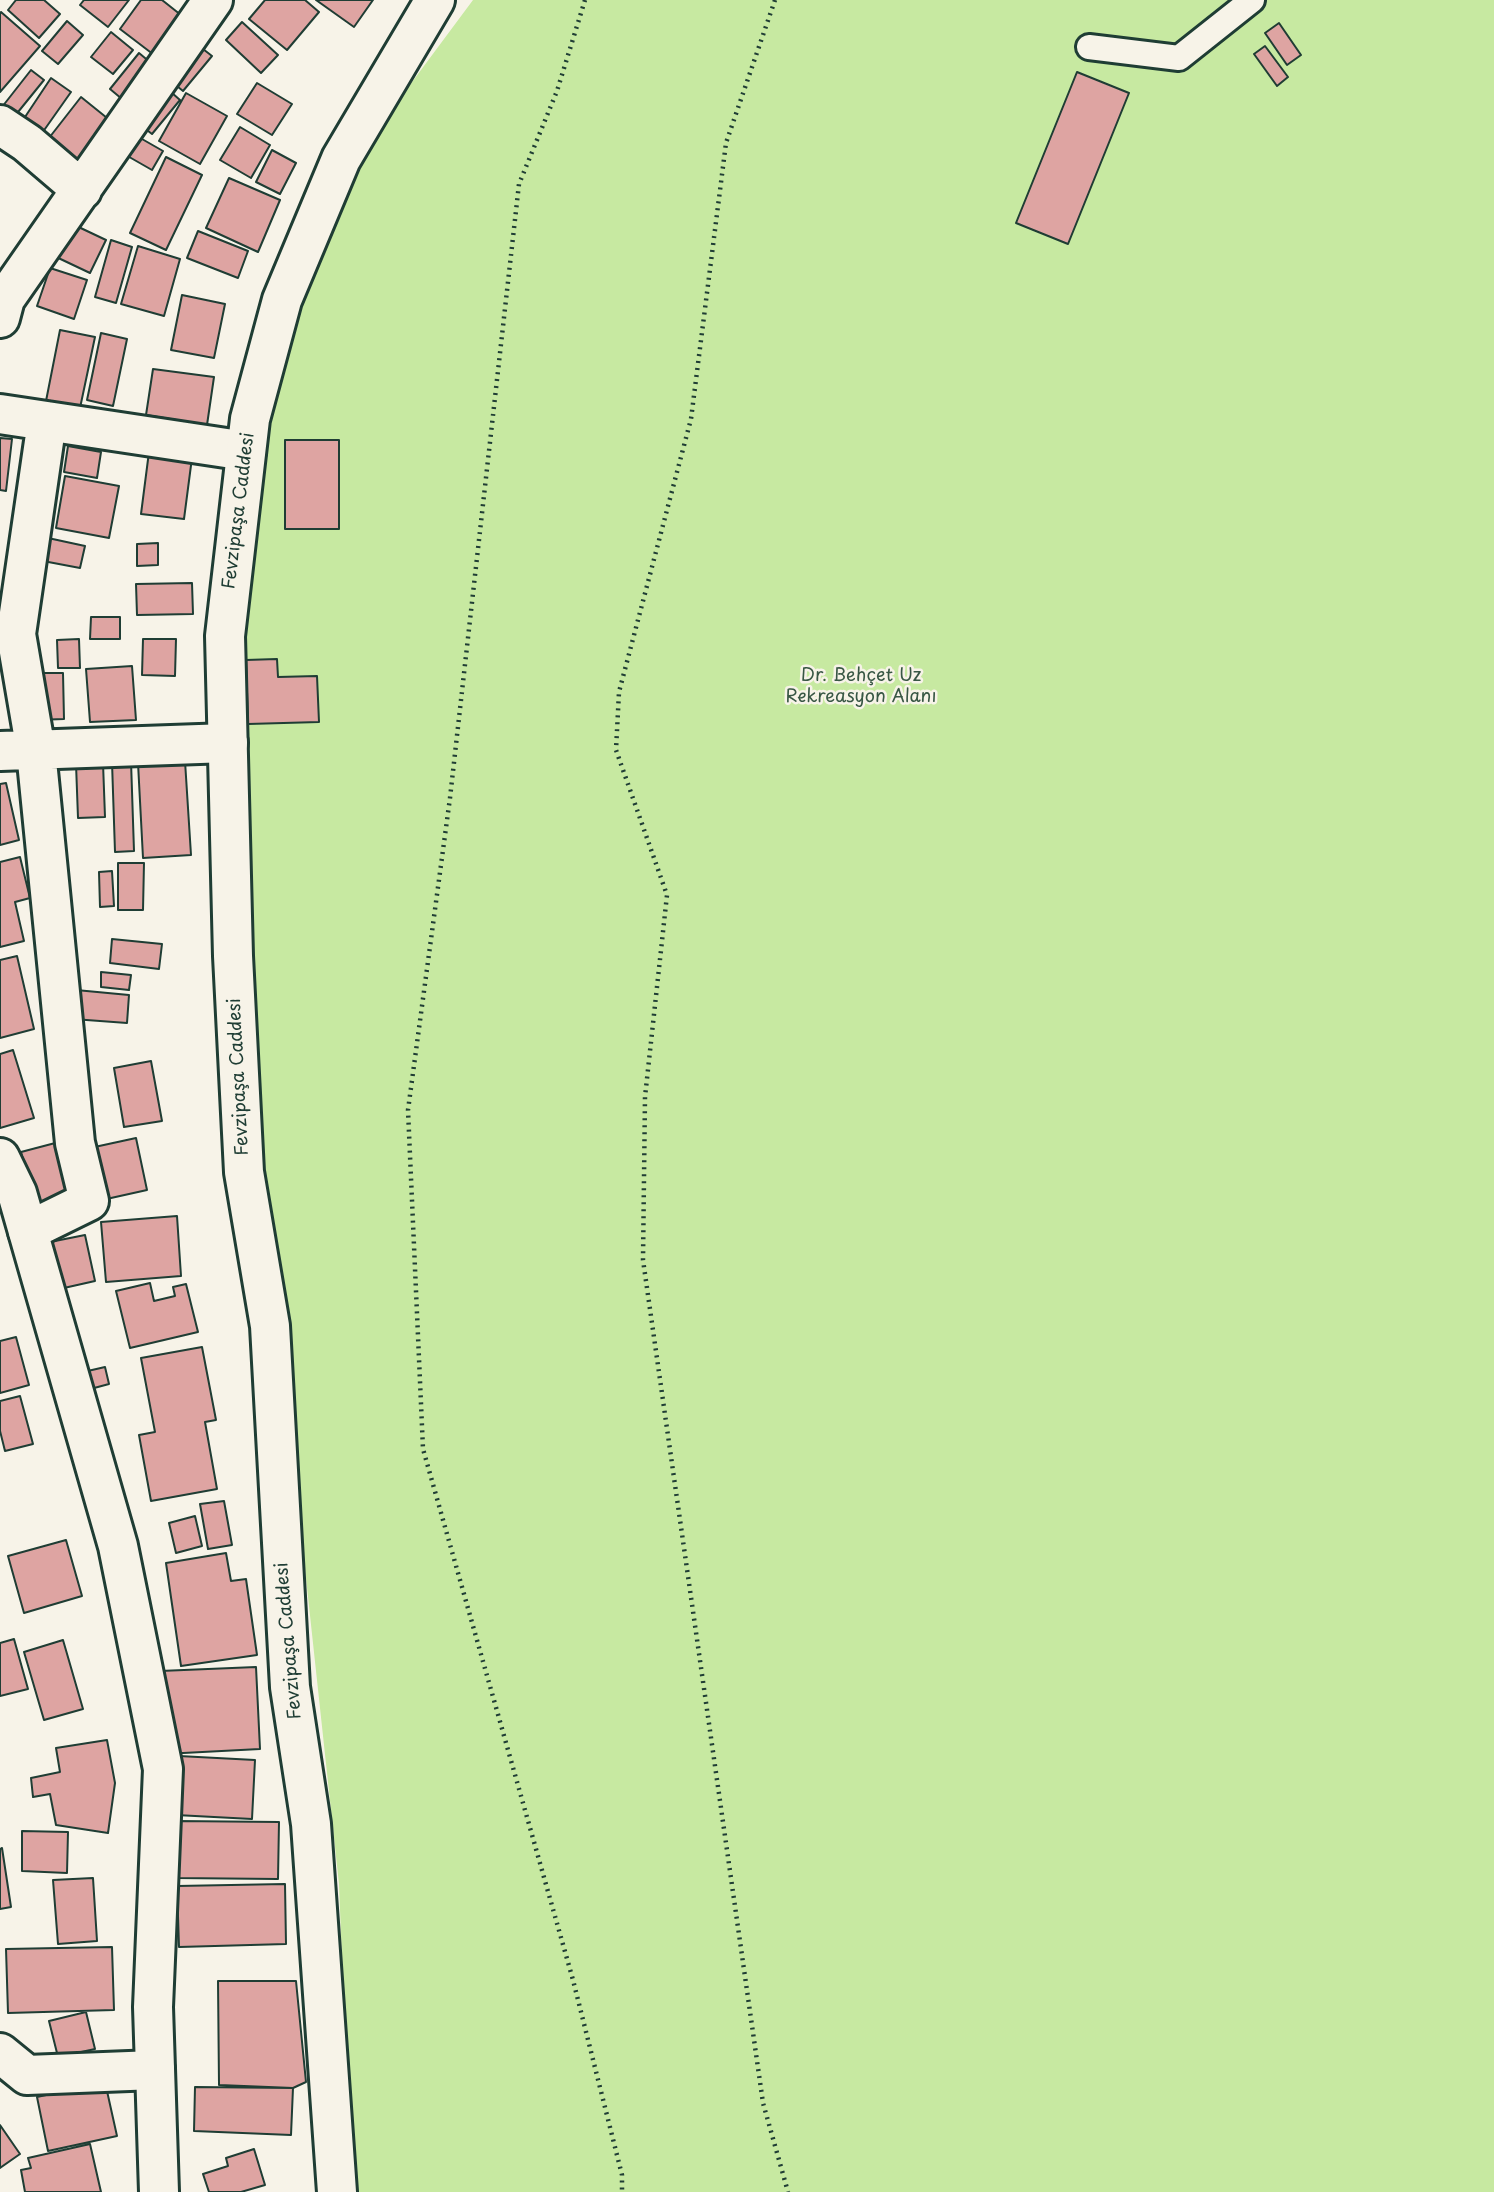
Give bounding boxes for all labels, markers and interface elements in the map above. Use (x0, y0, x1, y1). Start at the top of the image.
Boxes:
street label: Fevzipaşa Caddesi (219, 431, 259, 591)
park label: Dr. Behçet Uz Rekreasyon Alanı (786, 665, 936, 708)
street label: Fevzipaşa Caddesi (224, 998, 254, 1156)
street label: Fevzipaşa Caddesi (271, 1562, 307, 1720)

